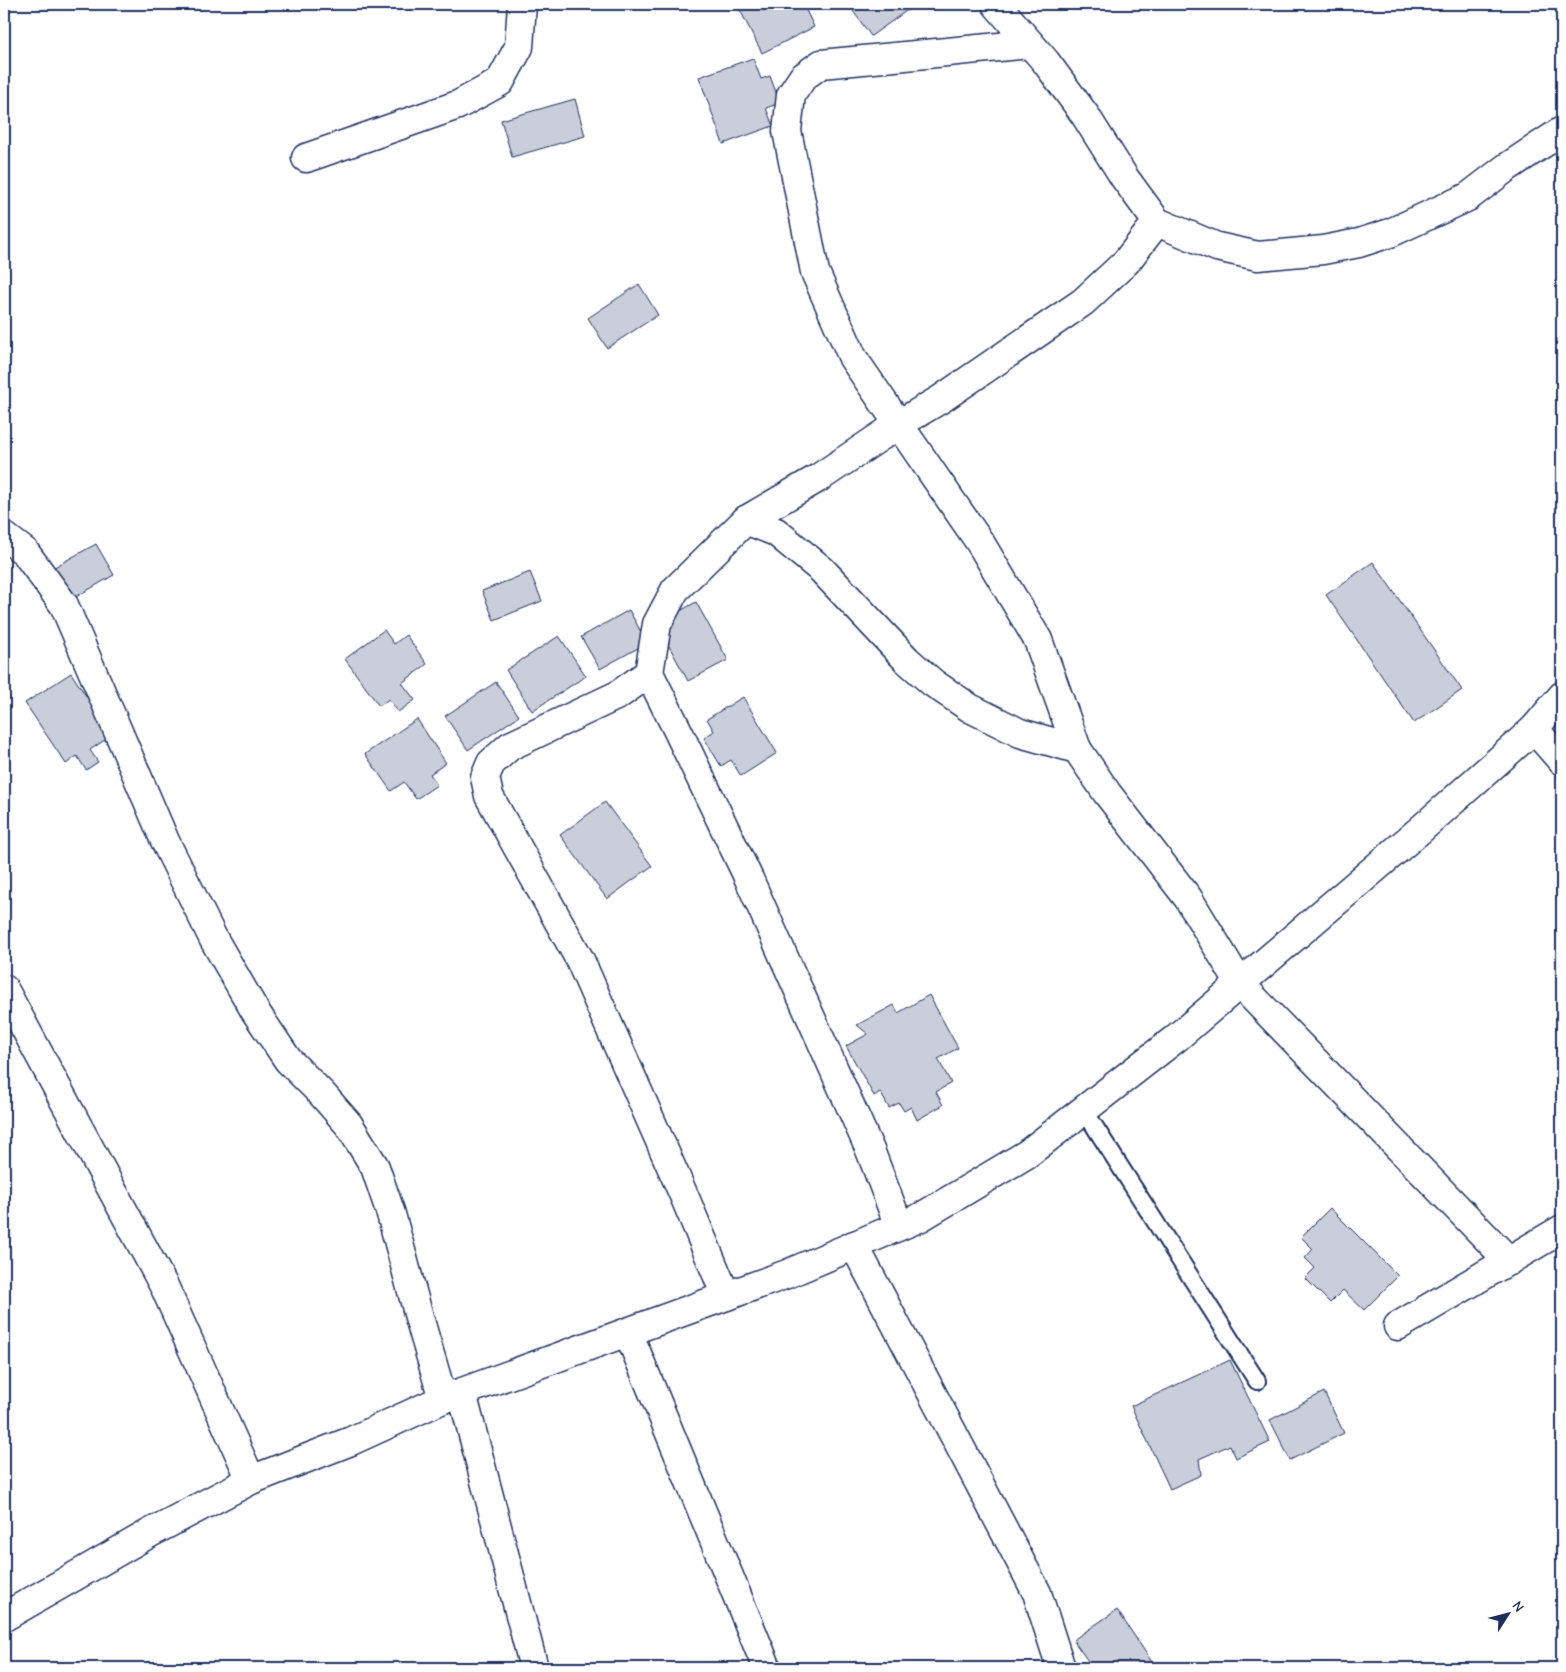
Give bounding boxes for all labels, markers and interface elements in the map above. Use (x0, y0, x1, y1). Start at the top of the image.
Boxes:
north arrow (1484, 1590, 1534, 1640)
text: N (1509, 1598, 1528, 1615)

